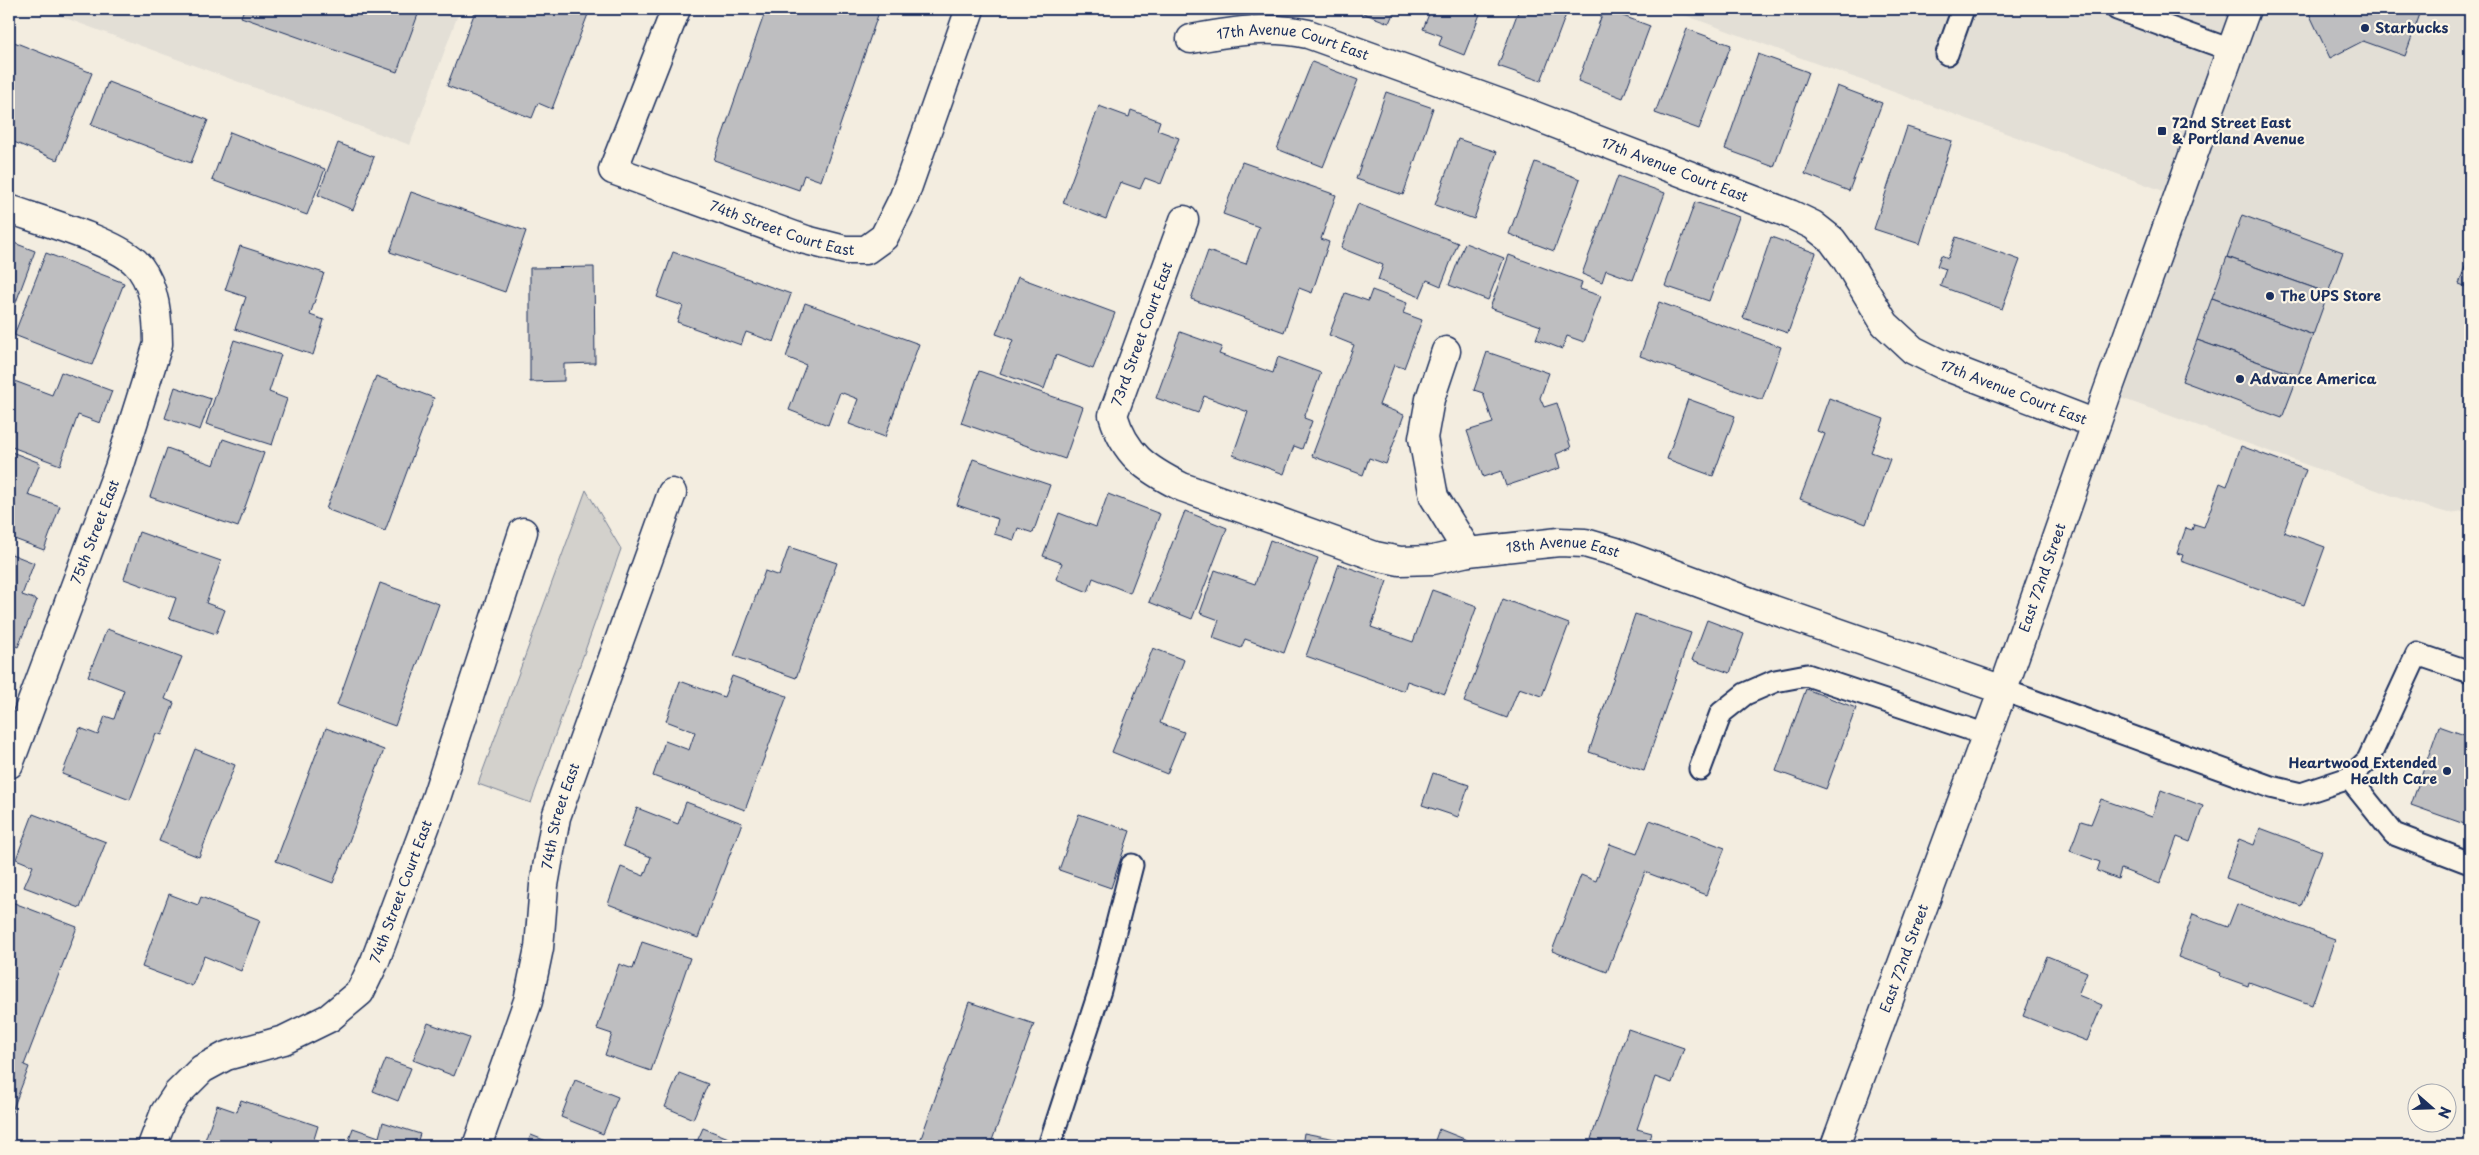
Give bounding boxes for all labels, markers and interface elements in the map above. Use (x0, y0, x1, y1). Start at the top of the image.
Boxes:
place label: Starbucks (2375, 17, 2449, 38)
street label: 17th Avenue Court East (1215, 19, 1372, 65)
marker: Starbucks (2359, 22, 2371, 34)
place label: 72nd Street East & Portland Avenue (2172, 112, 2305, 149)
marker: 72nd Street East & Portland Avenue (2156, 125, 2168, 137)
street label: 17th Avenue Court East (1599, 132, 1752, 207)
street label: 74th Street Court East (707, 195, 855, 260)
street label: 73rd Street Court East (1106, 258, 1178, 409)
place label: The UPS Store (2280, 285, 2382, 306)
marker: The UPS Store (2264, 290, 2276, 302)
street label: 17th Avenue Court East (1937, 354, 2090, 430)
place label: Advance America (2250, 368, 2376, 389)
marker: Advance America (2234, 373, 2246, 385)
street label: 75th Street East (65, 476, 124, 587)
street label: East 72nd Street (2013, 520, 2071, 635)
street label: 18th Avenue East (1505, 531, 1623, 563)
place label: Heartwood Extended Health Care (2289, 752, 2438, 789)
street label: 74th Street East (536, 759, 585, 871)
marker: Heartwood Extended Health Care (2441, 765, 2453, 777)
street label: 74th Street Court East (364, 816, 437, 966)
street label: East 72nd Street (1874, 901, 1933, 1015)
north arrow (2406, 1082, 2456, 1132)
text: N (2433, 1104, 2456, 1121)

